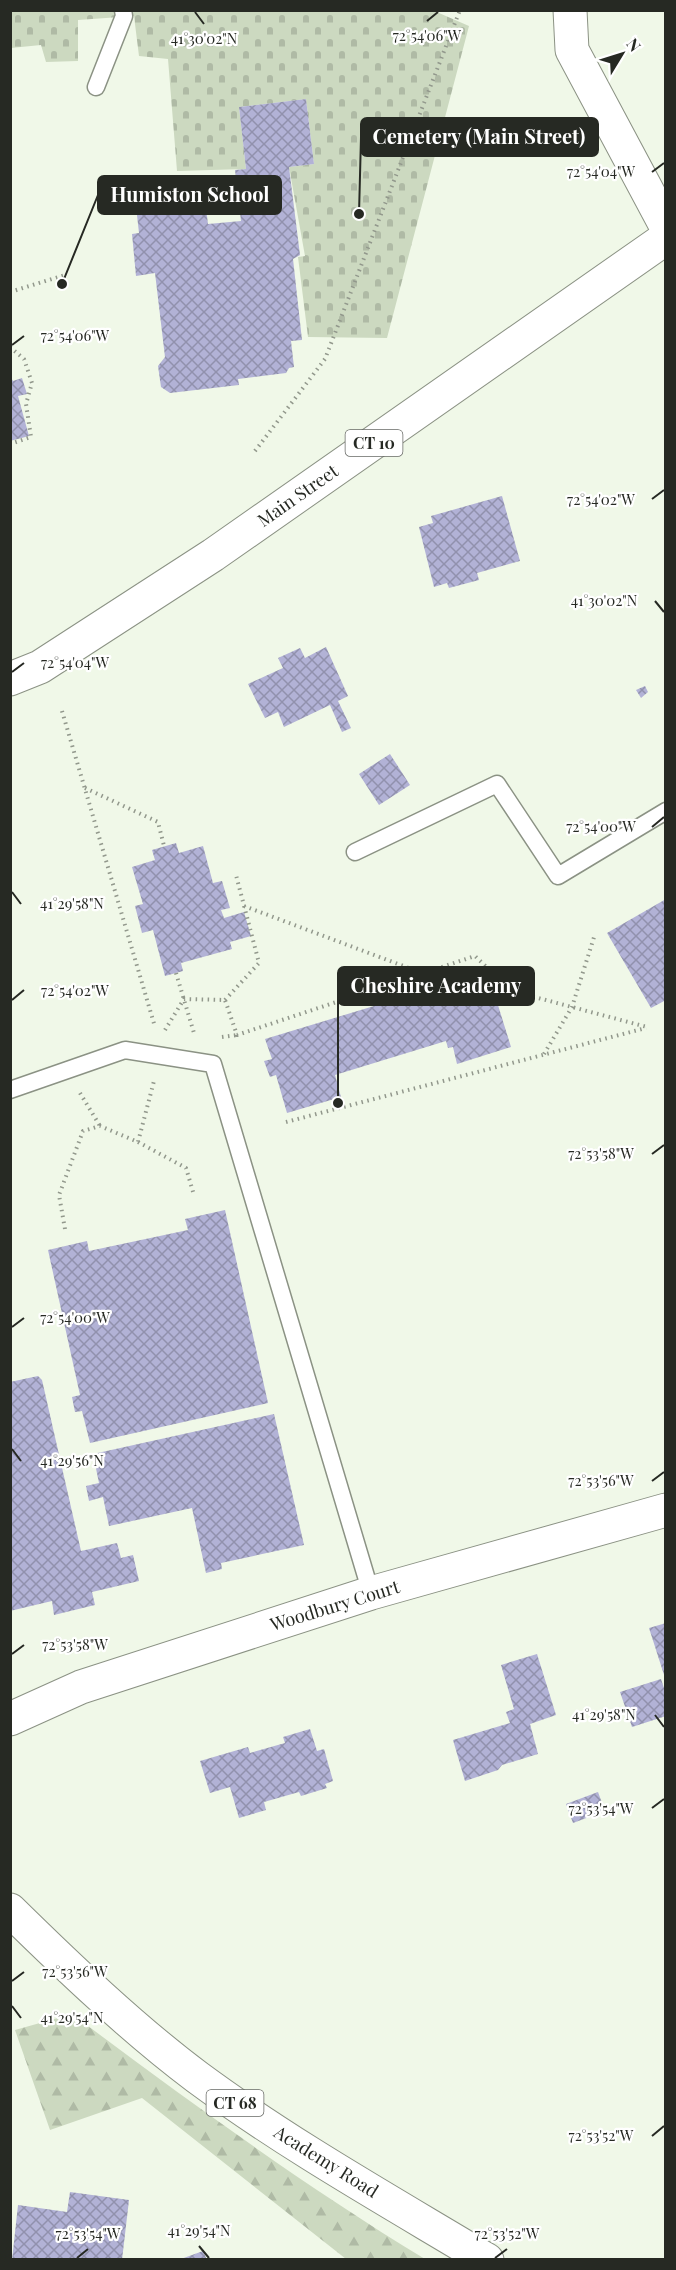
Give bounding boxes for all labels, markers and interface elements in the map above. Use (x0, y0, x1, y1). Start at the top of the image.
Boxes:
north arrow (592, 24, 652, 84)
text: 72°54'06"W (393, 25, 462, 45)
text: 41°30'02"N (171, 28, 238, 48)
text: N (622, 33, 646, 56)
callout: Cemetery (Main Street) (361, 118, 598, 156)
text: Cemetery (Main Street) (373, 122, 585, 149)
text: 72°54'04"W (567, 161, 635, 181)
callout: Humiston School (98, 176, 281, 214)
text: Humiston School (110, 180, 270, 207)
text: 72°54'06"W (41, 325, 110, 345)
road number: CT 10 (346, 430, 403, 456)
street label: Main Street (252, 458, 343, 532)
text: 72°54'02"W (567, 489, 635, 509)
text: 41°30'02"N (571, 590, 638, 610)
text: 72°54'04"W (41, 652, 109, 672)
text: 72°54'00"W (566, 816, 636, 836)
text: 41°29'58"N (40, 893, 104, 913)
callout: Cheshire Academy (338, 967, 534, 1005)
text: Cheshire Academy (351, 971, 522, 998)
text: 72°54'02"W (41, 980, 109, 1000)
text: 72°53'58"W (568, 1143, 634, 1163)
text: 72°54'00"W (40, 1307, 110, 1327)
text: 41°29'56"N (40, 1450, 104, 1470)
text: 72°53'56"W (568, 1470, 634, 1490)
street label: Woodbury Court (266, 1574, 403, 1636)
text: 72°53'58"W (42, 1634, 108, 1654)
text: 41°29'58"N (572, 1704, 636, 1724)
text: 72°53'54"W (569, 1798, 634, 1818)
text: 72°53'56"W (42, 1961, 108, 1981)
text: 41°29'54"N (40, 2007, 104, 2027)
road number: CT 68 (206, 2090, 264, 2116)
street label: Academy Road (269, 2119, 384, 2203)
text: 72°53'52"W (569, 2125, 634, 2145)
text: 41°29'54"N (167, 2220, 231, 2240)
text: 72°53'54"W (56, 2223, 121, 2243)
text: 72°53'52"W (475, 2223, 540, 2243)

